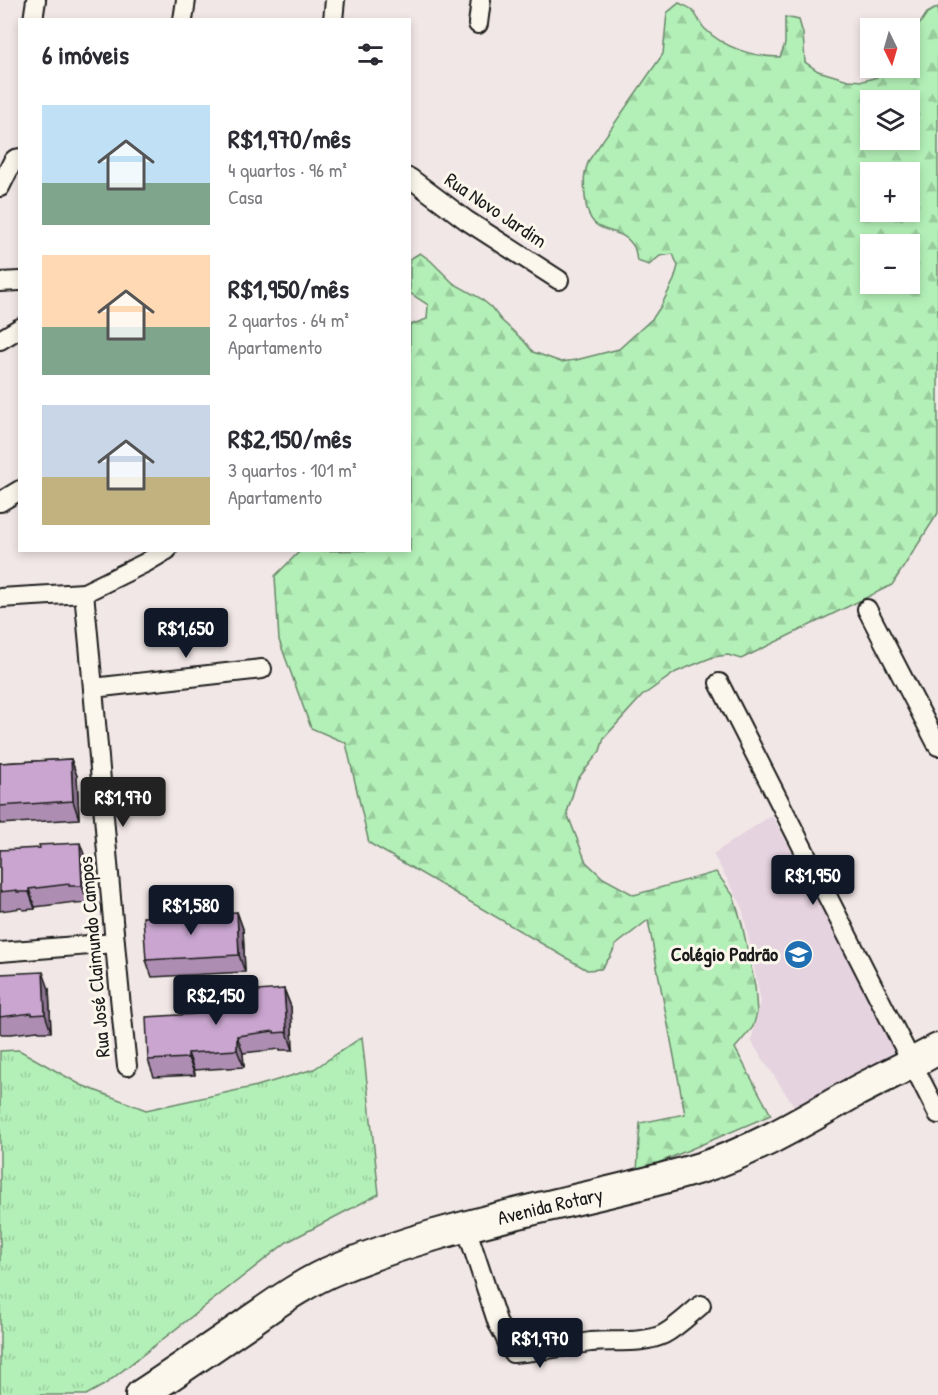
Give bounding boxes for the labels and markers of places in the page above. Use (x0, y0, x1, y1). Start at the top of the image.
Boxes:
pin: R$1,650 (131, 608, 241, 659)
pin: R$1,970 (68, 777, 178, 828)
pin: R$1,950 (758, 855, 868, 906)
pin: R$1,580 (136, 885, 246, 936)
school or university icon: Colégio Padrão (783, 938, 815, 970)
place label: Colégio Padrão (671, 940, 778, 968)
pin: R$2,150 (161, 975, 271, 1026)
pin: R$1,970 (485, 1318, 595, 1369)

